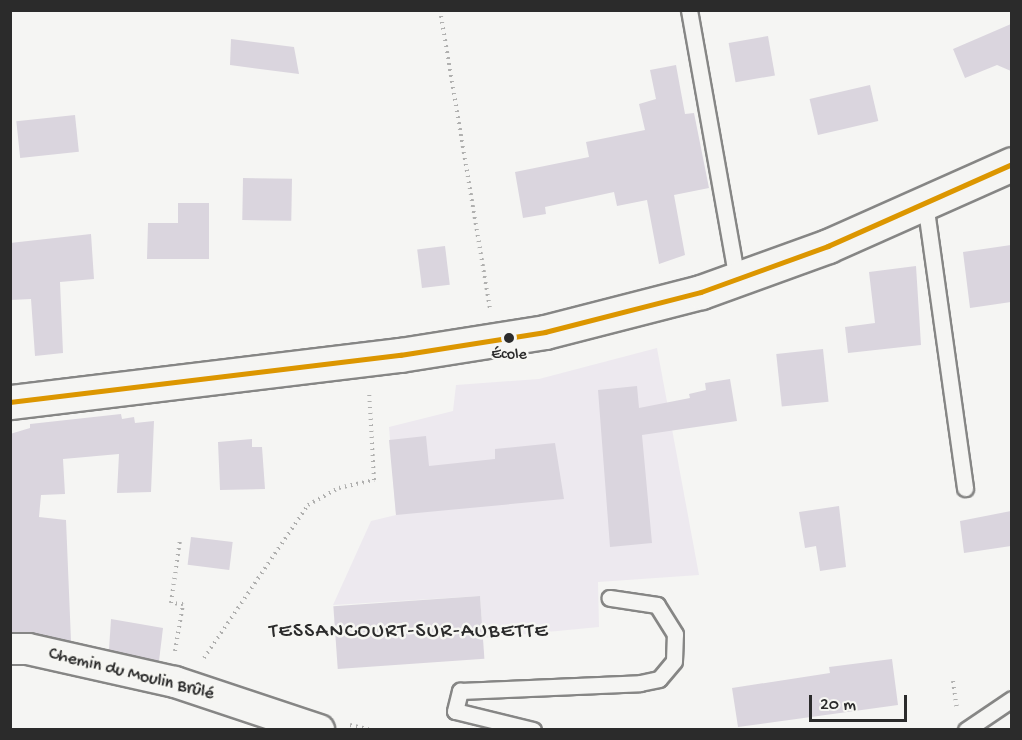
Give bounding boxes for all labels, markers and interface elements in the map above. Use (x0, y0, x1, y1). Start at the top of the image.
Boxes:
marker: École (503, 332, 515, 344)
place label: École (491, 346, 527, 366)
district label: TESSANCOURT-SUR-AUBETTE (269, 620, 549, 646)
street label: Chemin du Moulin Brûlé (46, 644, 216, 706)
scale bar (812, 683, 910, 721)
text: 20 m (820, 695, 856, 716)

